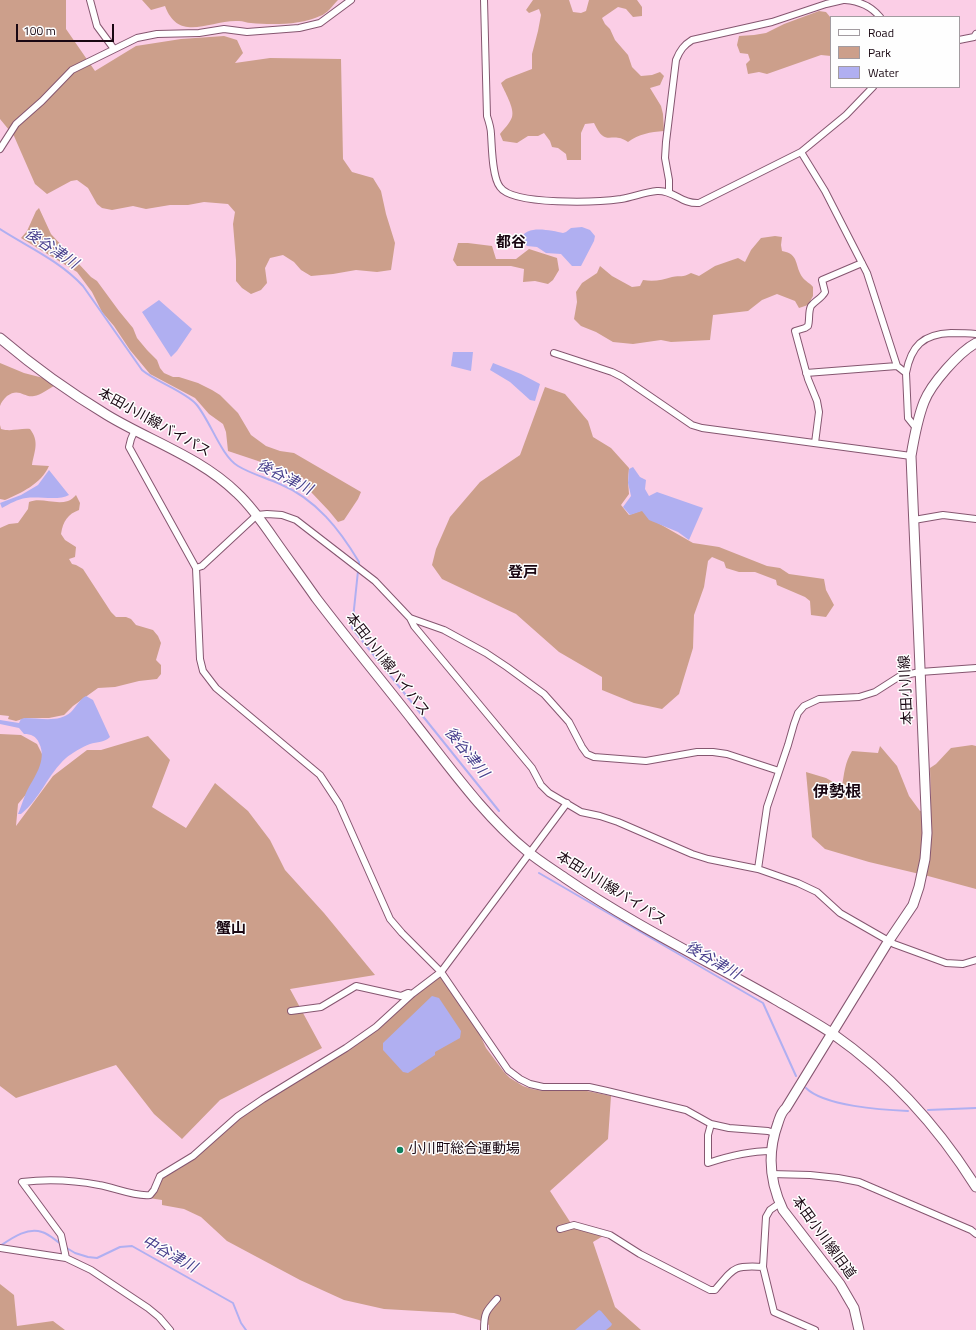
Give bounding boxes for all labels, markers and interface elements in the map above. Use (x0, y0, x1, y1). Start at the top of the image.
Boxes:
scale bar (18, 16, 116, 42)
legend (830, 16, 960, 88)
text: 100 m (23, 21, 56, 40)
text: Road (868, 23, 894, 42)
text: Park (868, 43, 891, 62)
text: Water (868, 63, 899, 82)
water label: 後谷津川 (21, 225, 81, 273)
district label: 都谷 (496, 234, 526, 252)
street label: 本田小川線バイパス (95, 385, 213, 461)
water label: 後谷津川 (253, 456, 315, 500)
district label: 登戸 (508, 564, 538, 582)
street label: 本田小川線バイパス (342, 610, 432, 720)
street label: 本田小川線 (897, 655, 917, 725)
water label: 後谷津川 (440, 724, 492, 782)
district label: 伊勢根 (813, 783, 861, 803)
street label: 本田小川線バイパス (553, 848, 669, 930)
district label: 蟹山 (216, 920, 246, 938)
water label: 後谷津川 (682, 938, 742, 984)
place label: 小川町総合運動場 (408, 1142, 520, 1158)
marker: 小川町総合運動場 (395, 1145, 405, 1155)
street label: 本田小川線旧道 (787, 1193, 859, 1283)
water label: 中谷津川 (138, 1233, 200, 1277)

